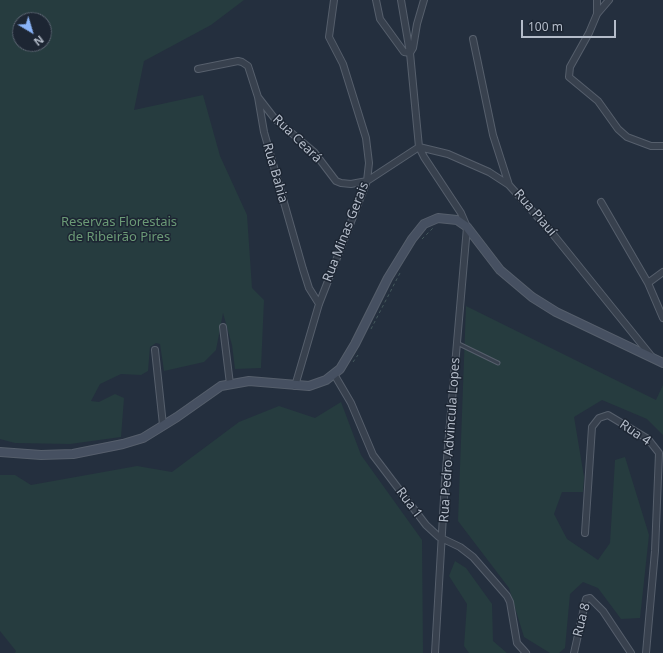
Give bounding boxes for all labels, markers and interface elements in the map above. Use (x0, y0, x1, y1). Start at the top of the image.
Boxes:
north arrow (12, 12, 52, 52)
scale bar (523, 12, 618, 38)
text: 100 m (528, 18, 563, 35)
text: N (31, 32, 47, 50)
street label: Rua Ceará (269, 112, 325, 166)
street label: Rua Bahia (259, 141, 291, 205)
street label: Rua Minas Gerais (320, 180, 372, 284)
street label: Rua Piauí (511, 186, 559, 240)
park label: Reservas Florestais de Ribeirão Pires (61, 214, 177, 245)
street label: Rua Pedro Advincula Lopes (436, 357, 464, 523)
street label: Rua 4 (616, 417, 654, 449)
street label: Rua 1 (392, 485, 426, 521)
street label: Rua 8 (570, 601, 594, 639)

